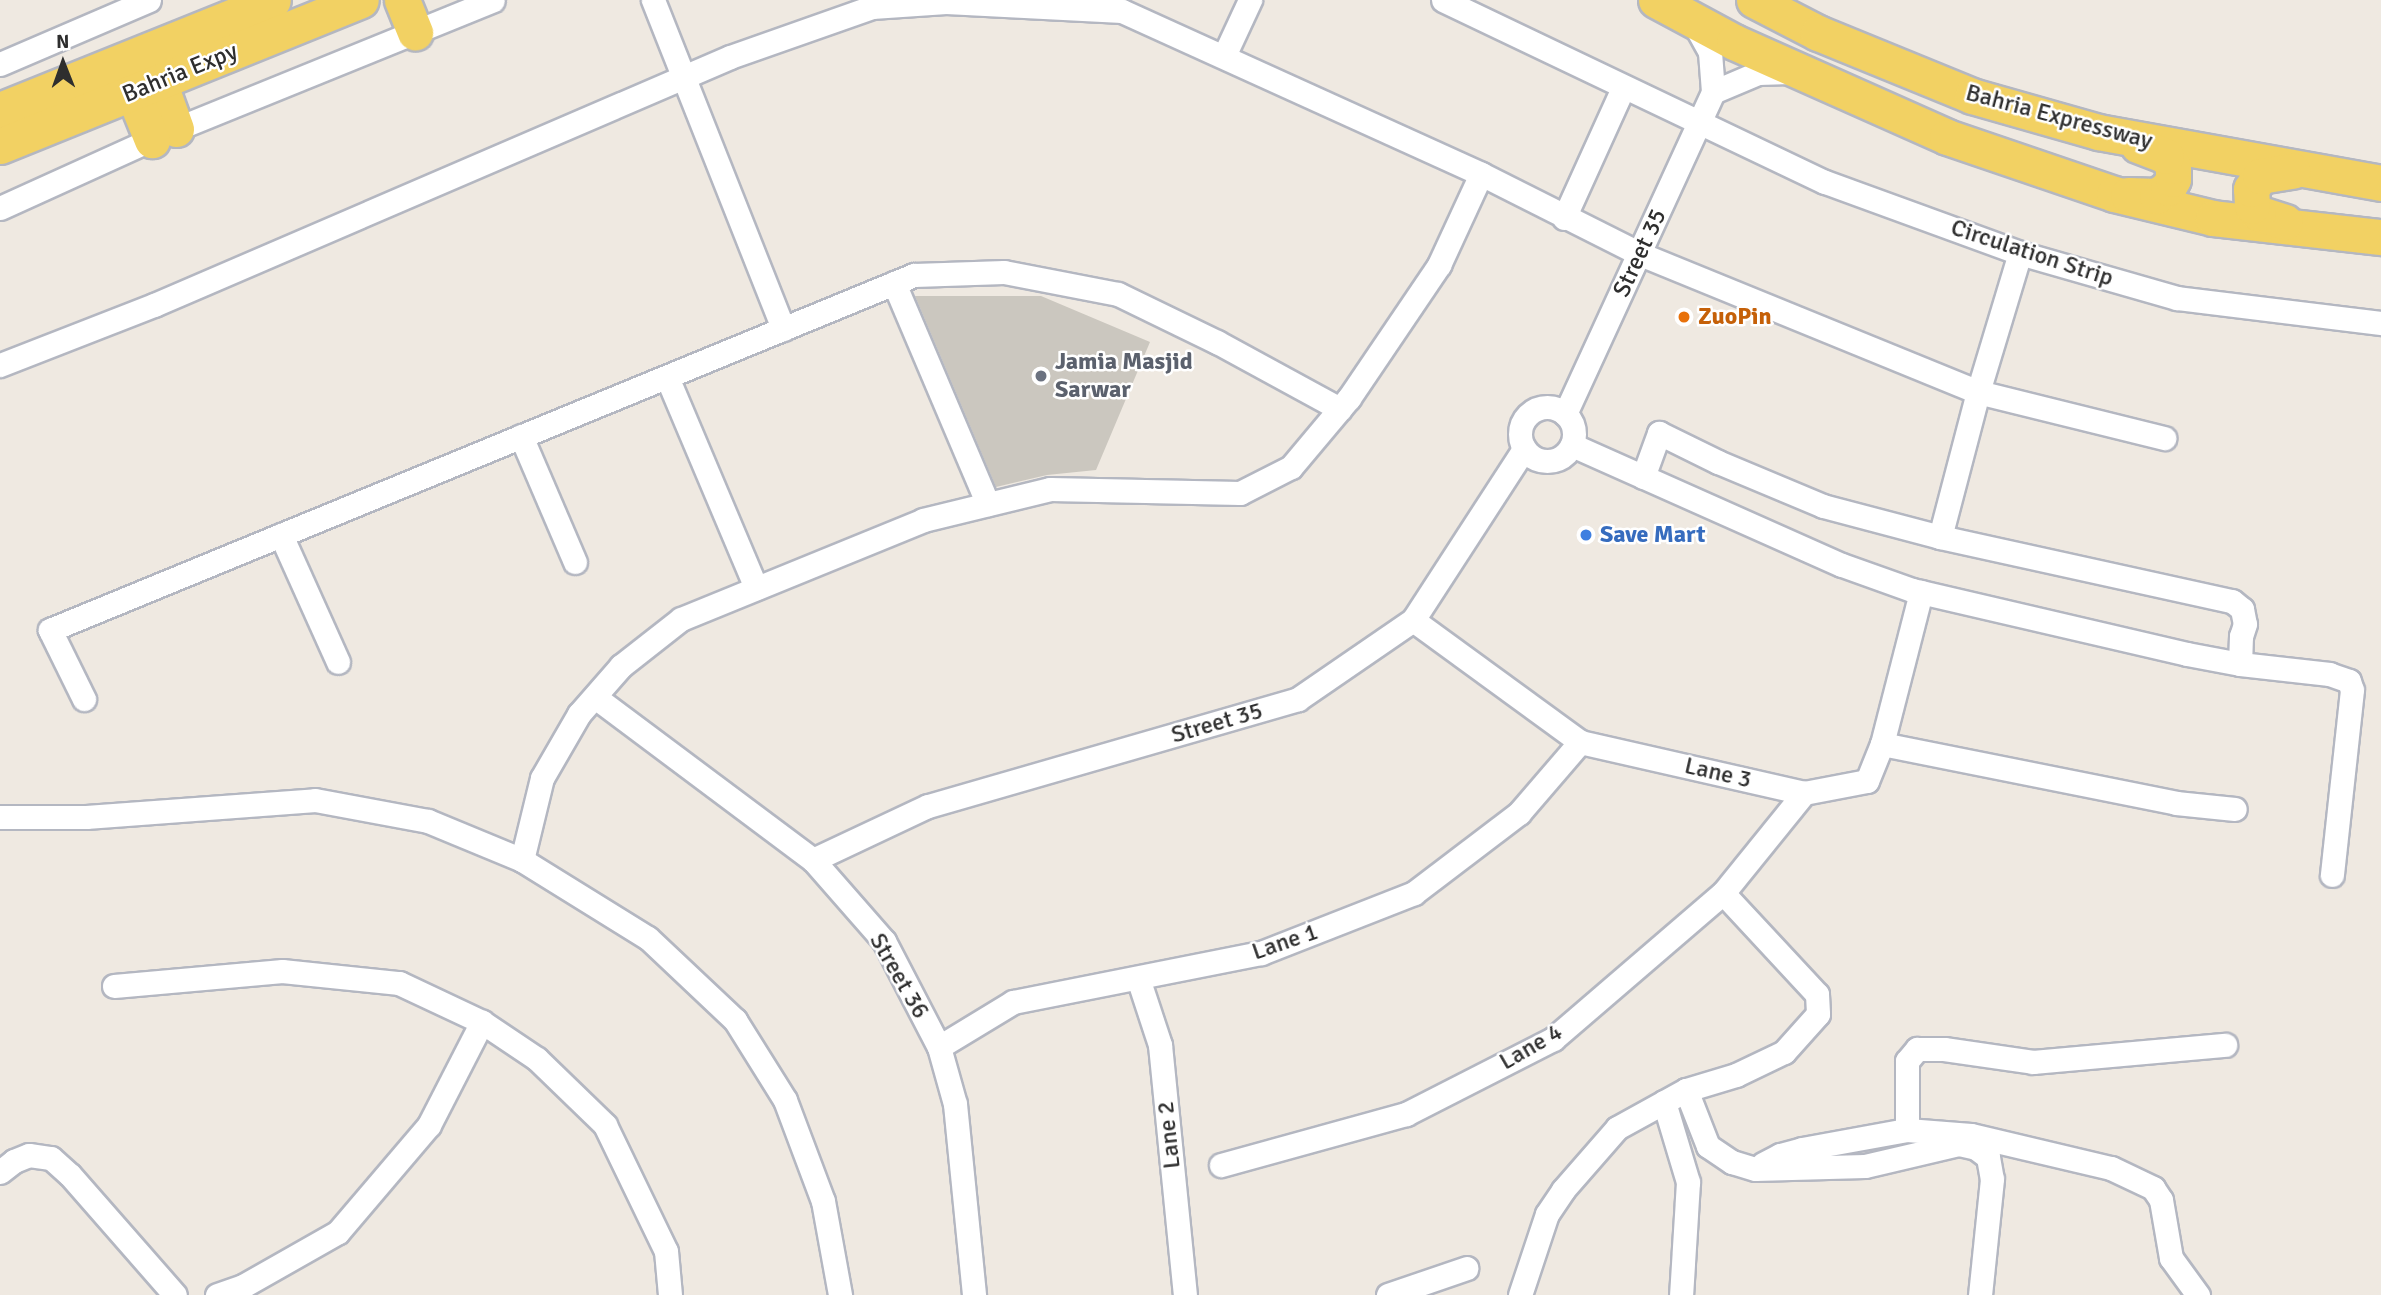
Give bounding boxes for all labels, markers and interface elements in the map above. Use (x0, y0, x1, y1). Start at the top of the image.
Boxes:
north arrow (28, 28, 98, 98)
text: N (56, 30, 69, 54)
street label: Bahria Expy (118, 37, 242, 109)
street label: Bahria Expressway (1963, 78, 2155, 156)
street label: Street 35 (1607, 204, 1673, 302)
street label: Circulation Strip (1947, 213, 2117, 293)
place label: ZuoPin (1698, 303, 1772, 331)
marker: ZuoPin (1676, 309, 1692, 325)
place label: Jamia Masjid Sarwar (1055, 348, 1193, 404)
marker: Jamia Masjid Sarwar (1033, 368, 1049, 384)
place label: Save Mart (1600, 521, 1706, 549)
marker: Save Mart (1578, 527, 1594, 543)
street label: Street 35 (1168, 696, 1266, 750)
street label: Lane 3 (1682, 751, 1754, 795)
street label: Lane 1 (1248, 917, 1322, 967)
street label: Street 36 (863, 928, 935, 1024)
street label: Lane 4 (1494, 1018, 1568, 1076)
street label: Lane 2 (1151, 1100, 1187, 1170)

